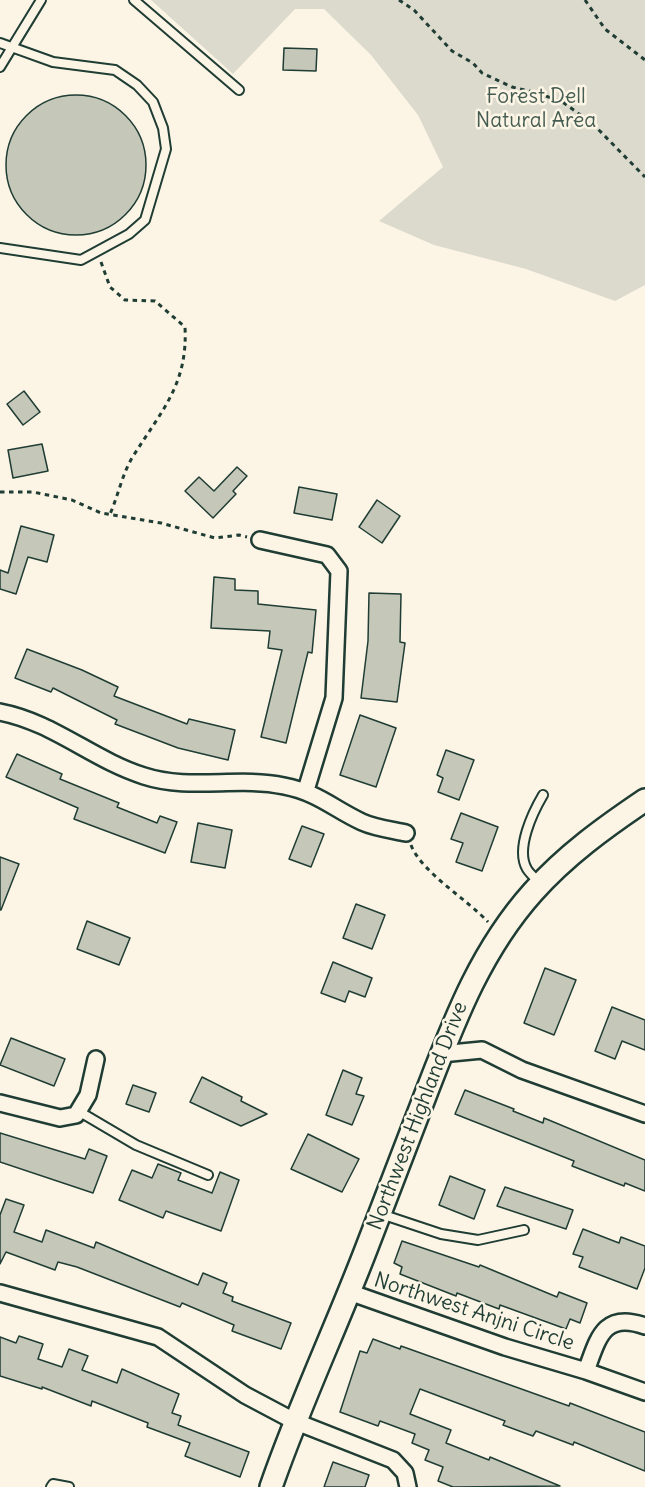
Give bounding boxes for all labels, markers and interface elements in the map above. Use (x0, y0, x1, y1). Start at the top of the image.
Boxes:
park label: Forest Dell Natural Area (476, 84, 596, 134)
street label: Northwest Highland Drive (363, 998, 473, 1234)
street label: Northwest Anjni Circle (371, 1268, 577, 1356)

